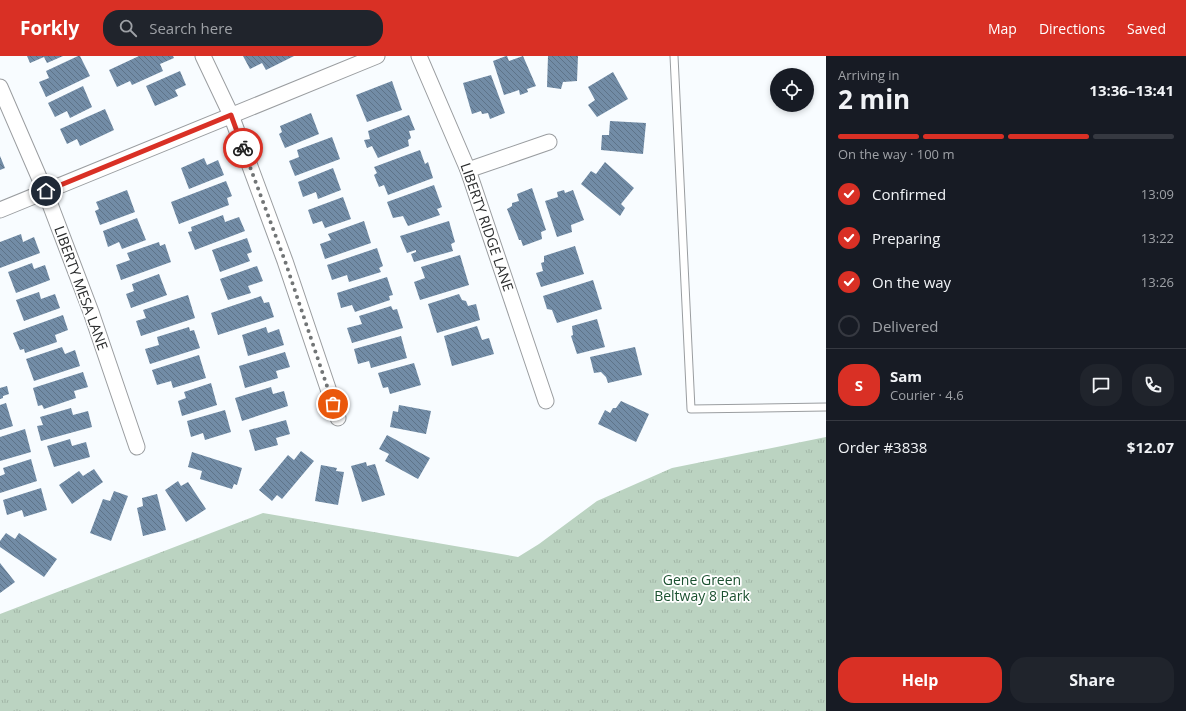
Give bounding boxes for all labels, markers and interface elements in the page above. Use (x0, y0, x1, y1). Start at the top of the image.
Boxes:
search box (103, 10, 383, 46)
text: Forkly (20, 15, 79, 41)
icon: search (117, 17, 139, 39)
text: Search here (149, 18, 233, 38)
text: Map (988, 19, 1017, 38)
text: Directions (1039, 19, 1105, 38)
text: Saved (1127, 19, 1166, 38)
text: Arriving in (838, 66, 900, 84)
map controls (770, 68, 814, 112)
button: locate (770, 68, 814, 112)
text: 13:36–13:41 (1089, 80, 1174, 100)
text: 2 min (838, 81, 910, 117)
courier (223, 128, 263, 168)
icon: bike (232, 137, 254, 159)
text: On the way · 100 m (838, 145, 954, 163)
street label: LIBERTY RIDGE LANE (457, 160, 518, 294)
pin (29, 174, 63, 208)
icon: home (35, 180, 57, 202)
icon: check (838, 183, 860, 205)
text: Confirmed (872, 184, 946, 204)
text: 13:09 (1141, 185, 1174, 203)
street label: LIBERTY MESA LANE (50, 223, 113, 353)
icon: check (838, 227, 860, 249)
text: Preparing (872, 228, 940, 248)
text: 13:22 (1141, 229, 1174, 247)
icon: check (838, 271, 860, 293)
text: On the way (872, 272, 951, 292)
text: 13:26 (1141, 273, 1174, 291)
text: Delivered (872, 316, 939, 336)
button: chat (1080, 364, 1122, 406)
button: phone (1132, 364, 1174, 406)
text: Sam (890, 366, 922, 386)
text: S (855, 375, 863, 395)
text: Courier · 4.6 (890, 386, 964, 404)
pin (316, 387, 350, 421)
icon: bag (322, 393, 344, 415)
text: Order #3838 (838, 437, 927, 457)
text: $12.07 (1127, 437, 1174, 457)
park label: Gene Green Beltway 8 Park (654, 570, 750, 605)
button: Help (838, 657, 1002, 703)
button: Share (1010, 657, 1174, 703)

